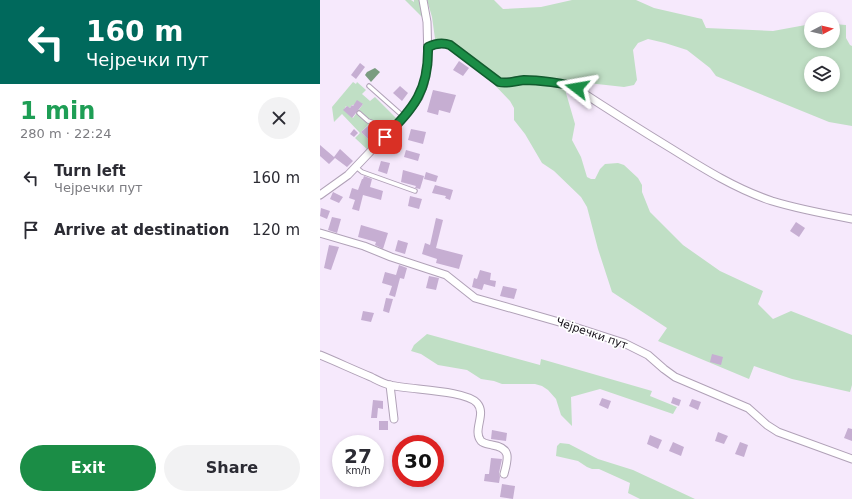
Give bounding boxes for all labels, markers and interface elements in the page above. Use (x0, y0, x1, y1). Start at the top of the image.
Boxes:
north arrow (804, 12, 840, 48)
map controls (804, 12, 840, 92)
text: 160 m (86, 15, 183, 48)
icon: left (20, 16, 72, 68)
text: Чејречки пут (86, 49, 209, 70)
button: layers (804, 56, 840, 92)
position arrow (556, 67, 598, 109)
text: 1 min (20, 97, 95, 125)
button: close (258, 97, 300, 139)
pin (368, 120, 402, 154)
text: 280 m · 22:24 (20, 126, 111, 141)
icon: arrive (374, 126, 396, 148)
text: Turn left (54, 162, 126, 180)
icon: left (20, 167, 42, 189)
text: 160 m (252, 169, 300, 187)
text: Чејречки пут (54, 180, 143, 195)
icon: arrive (20, 219, 42, 241)
text: Arrive at destination (54, 221, 229, 239)
text: 120 m (252, 221, 300, 239)
street label: Чејречки пут (554, 315, 630, 352)
speed limit sign: 30 (392, 435, 444, 487)
text: 27 (344, 444, 372, 468)
button: Exit (20, 445, 156, 491)
button: Share (164, 445, 300, 491)
text: km/h (345, 465, 371, 476)

